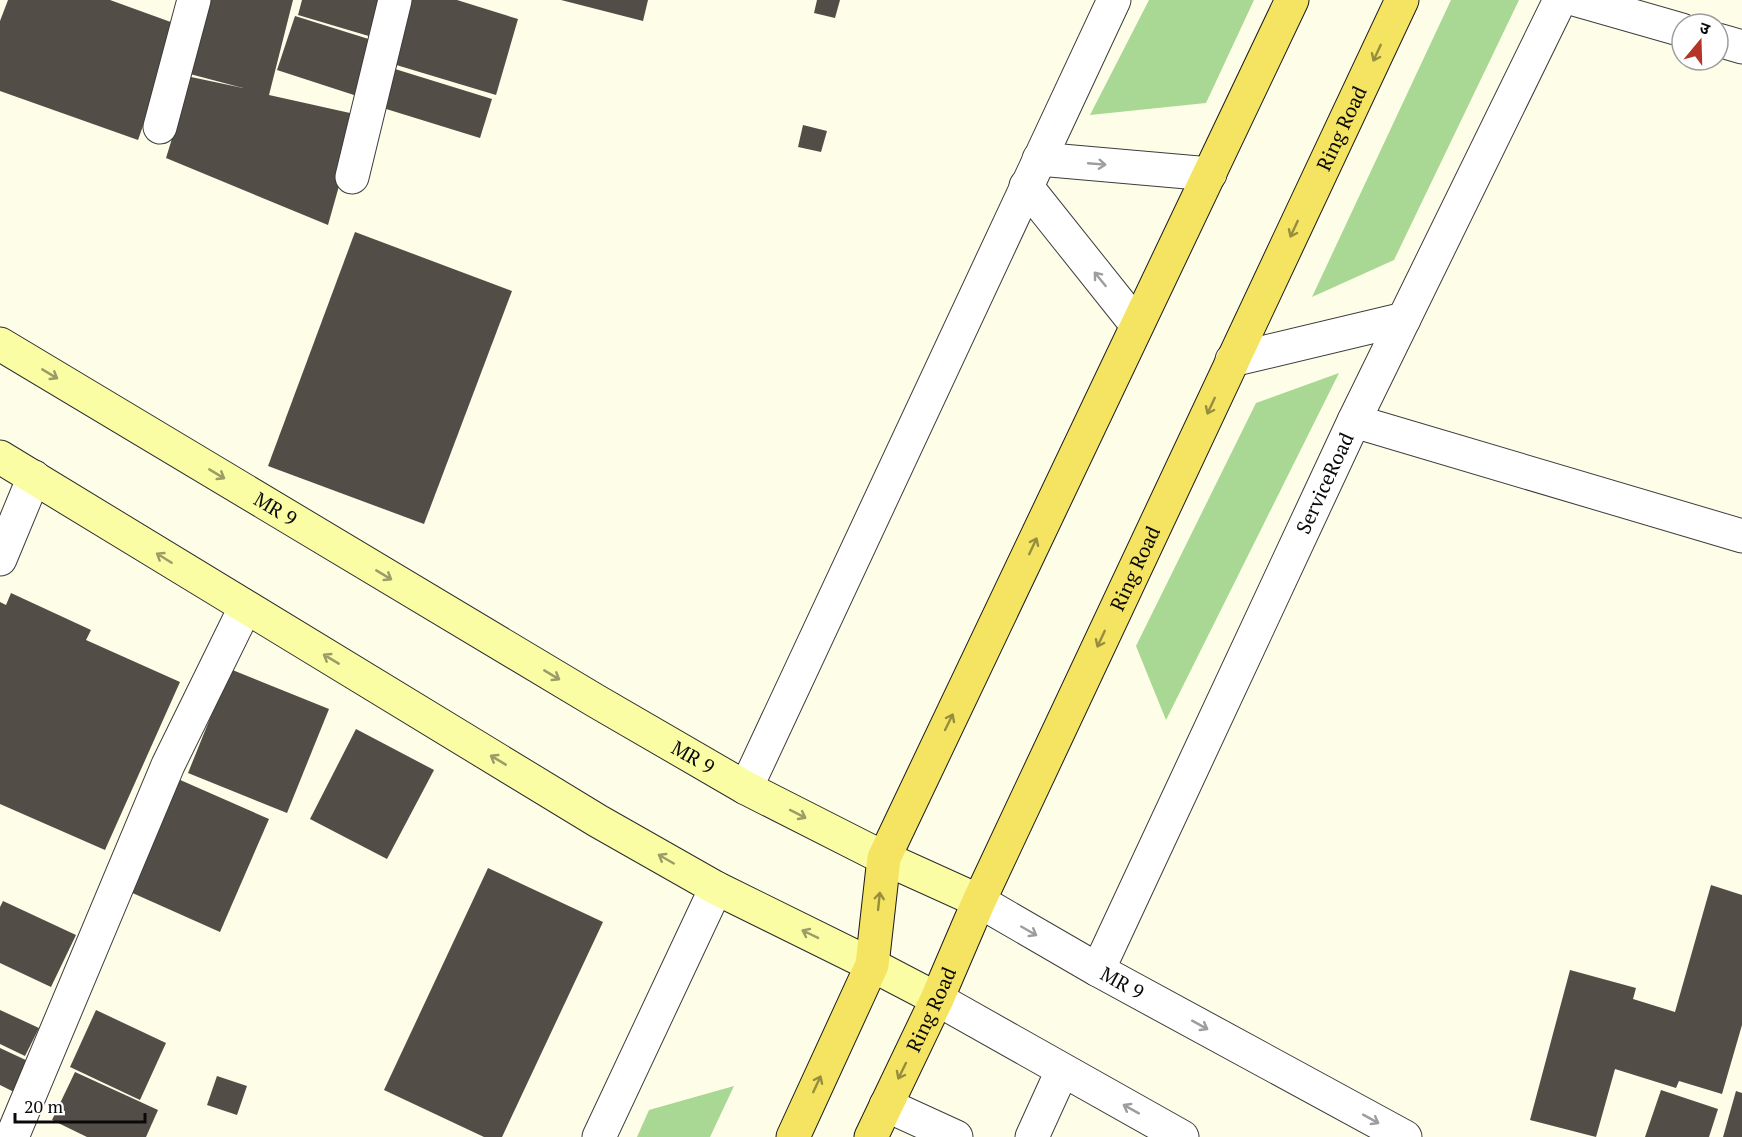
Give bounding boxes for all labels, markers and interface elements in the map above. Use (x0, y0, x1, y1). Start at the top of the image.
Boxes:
north arrow (1670, 12, 1730, 72)
text: उ (1697, 16, 1713, 40)
one-way arrow (1371, 43, 1382, 61)
street label: Ring Road (1310, 81, 1373, 175)
one-way arrow (1087, 159, 1107, 170)
one-way arrow (1288, 220, 1300, 238)
one-way arrow (1093, 271, 1106, 287)
one-way arrow (41, 368, 58, 380)
one-way arrow (1205, 396, 1217, 414)
street label: ServiceRoad (1289, 428, 1360, 538)
one-way arrow (208, 469, 225, 481)
street label: MR 9 (249, 485, 302, 532)
street label: Ring Road (1103, 521, 1166, 615)
one-way arrow (1028, 537, 1040, 555)
one-way arrow (156, 551, 173, 563)
one-way arrow (375, 569, 392, 581)
one-way arrow (1095, 630, 1107, 648)
one-way arrow (323, 653, 340, 665)
one-way arrow (543, 669, 560, 681)
one-way arrow (944, 713, 956, 731)
street label: MR 9 (667, 734, 720, 780)
one-way arrow (490, 754, 507, 766)
one-way arrow (789, 809, 807, 820)
one-way arrow (657, 853, 674, 865)
one-way arrow (874, 892, 885, 912)
one-way arrow (1021, 925, 1038, 937)
one-way arrow (801, 928, 819, 940)
street label: MR 9 (1096, 960, 1149, 1005)
street label: Ring Road (900, 963, 962, 1056)
one-way arrow (1191, 1020, 1208, 1032)
one-way arrow (896, 1062, 908, 1080)
one-way arrow (812, 1075, 824, 1093)
scale bar (15, 1086, 146, 1124)
text: 20 m (24, 1094, 64, 1118)
one-way arrow (1123, 1103, 1140, 1115)
one-way arrow (1362, 1113, 1379, 1125)

